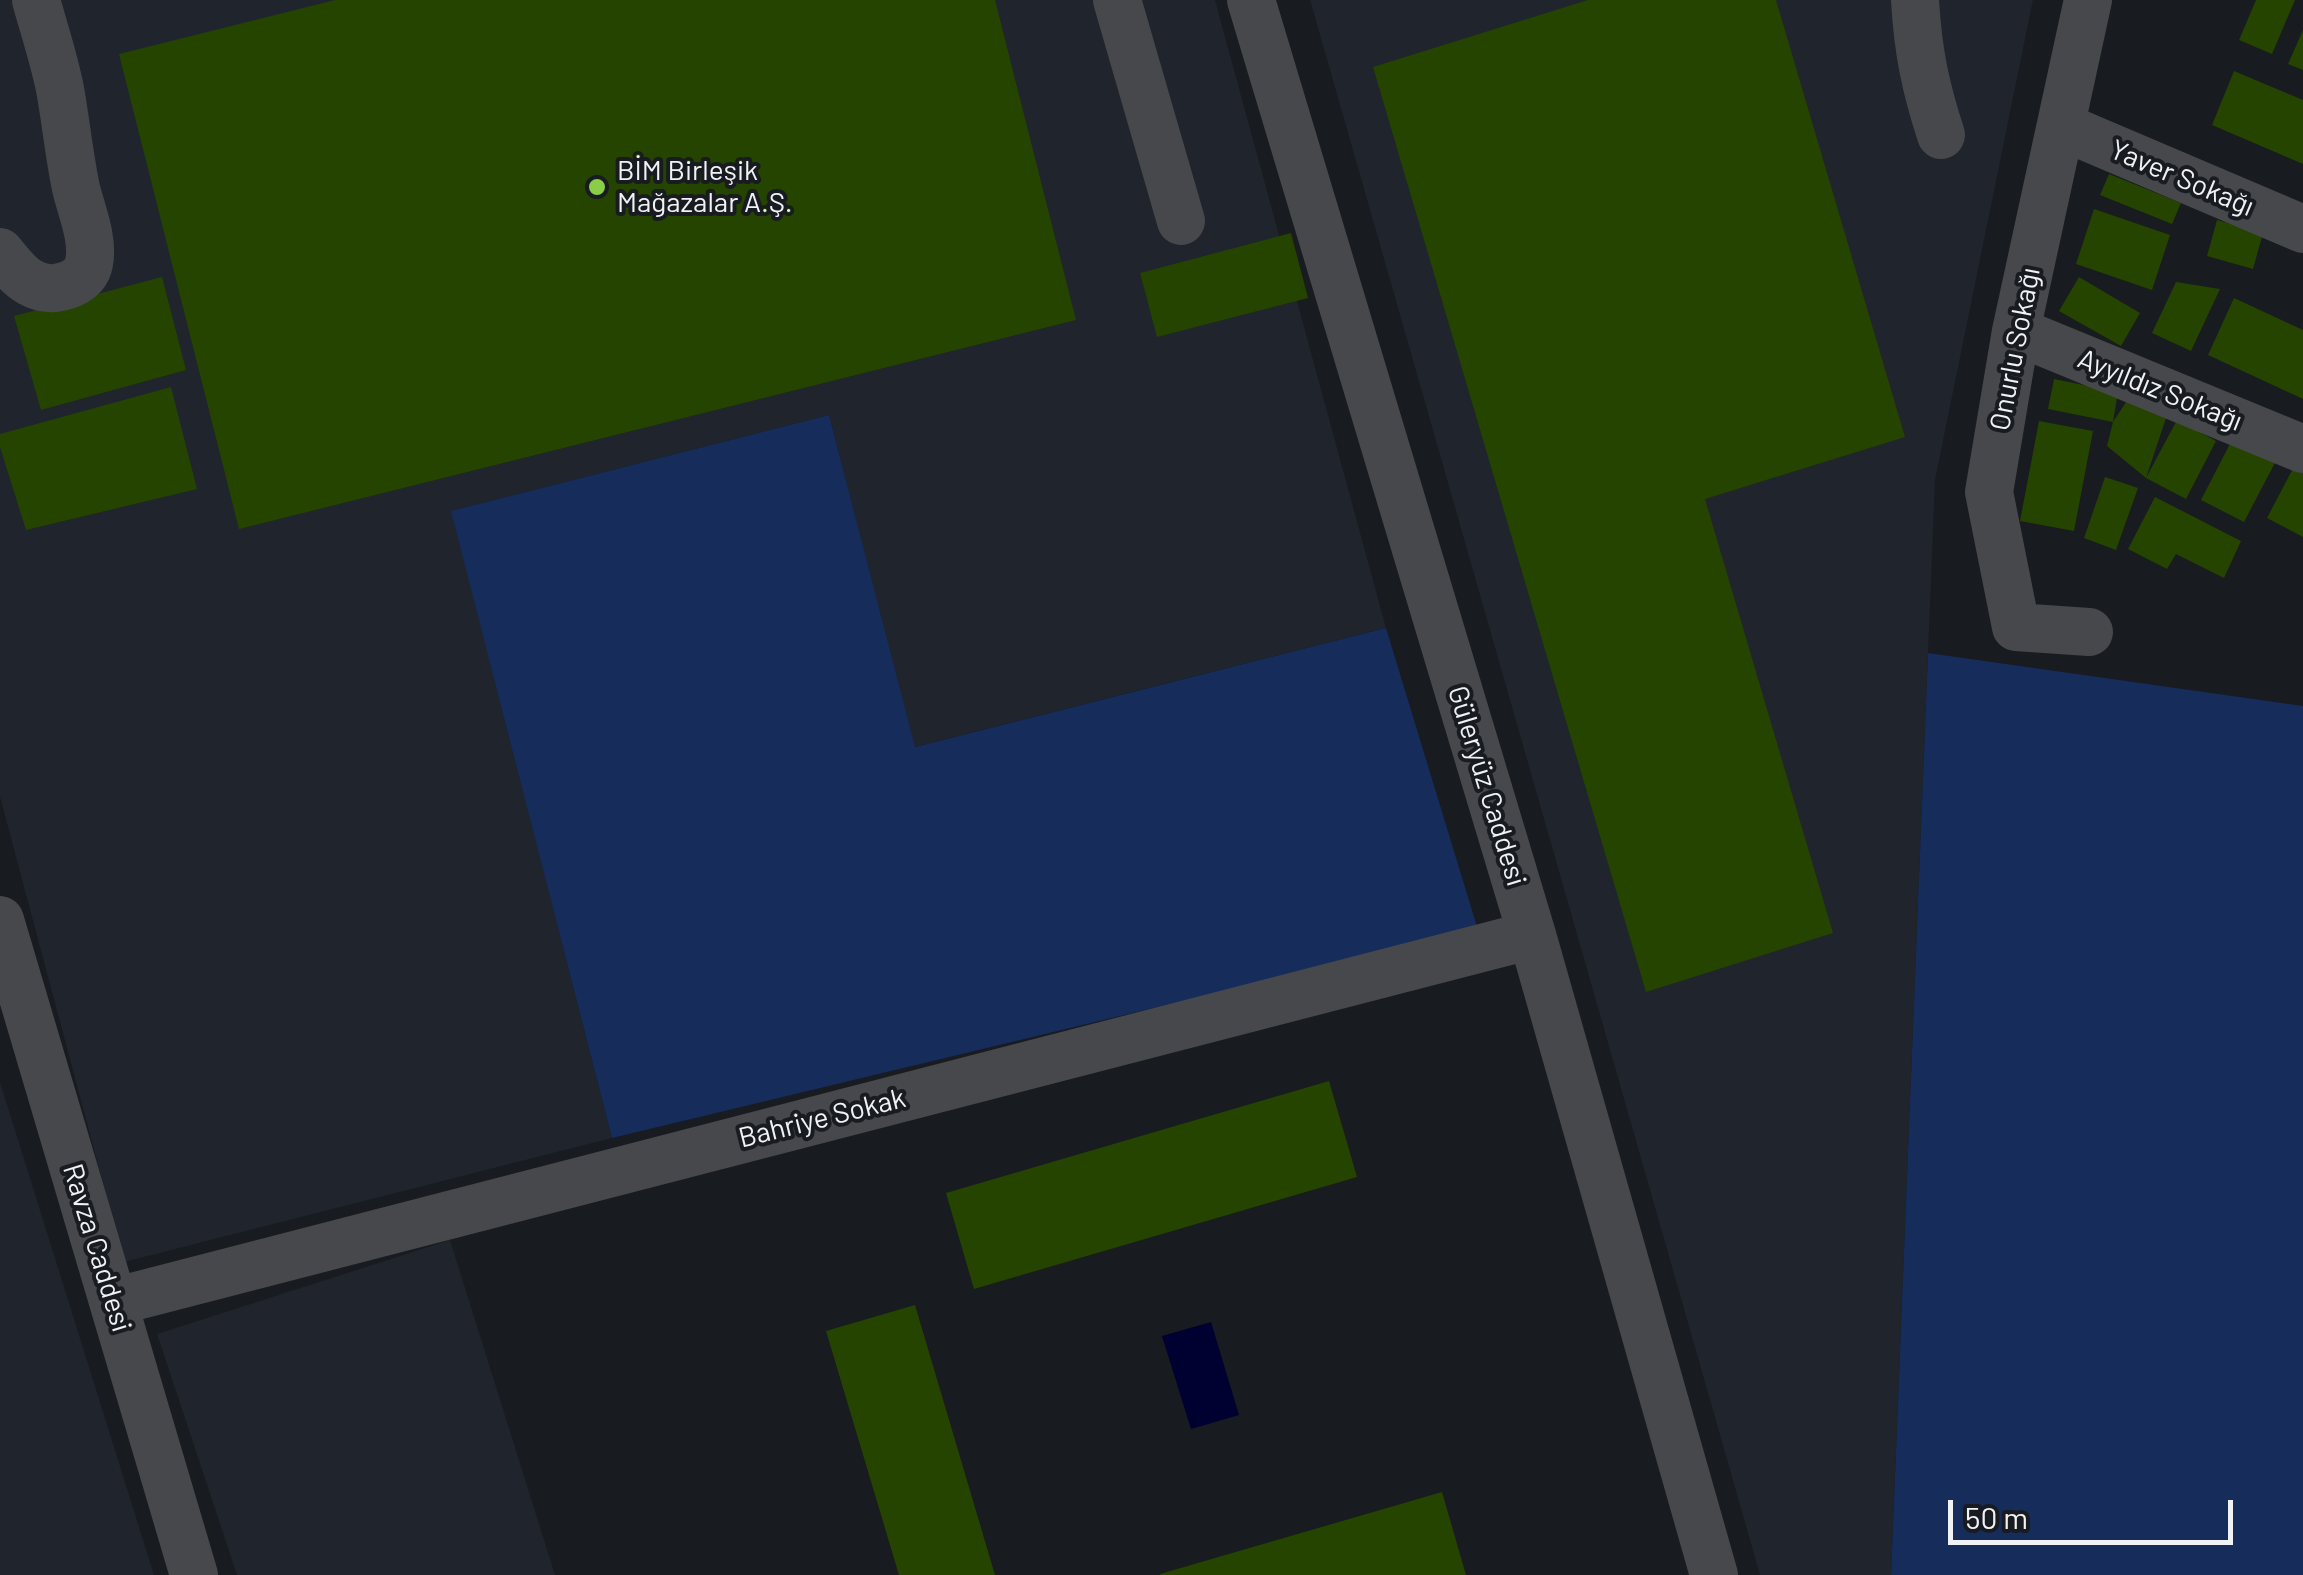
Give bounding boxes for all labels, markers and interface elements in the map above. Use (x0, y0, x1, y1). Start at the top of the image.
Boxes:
street label: Yaver Sokağı (2105, 133, 2259, 223)
place label: BİM Birleşik Mağazalar A.Ş. (617, 154, 792, 220)
marker: BİM Birleşik Mağazalar A.Ş. (586, 176, 608, 198)
street label: Onurlu Sokağı (1983, 265, 2047, 433)
street label: Ayyıldız Sokağı (2073, 342, 2247, 438)
street label: Güleryüz Caddesi (1441, 682, 1533, 890)
street label: Bahriye Sokak (735, 1081, 909, 1155)
street label: Ravza Caddesi (56, 1160, 138, 1336)
scale bar (1953, 1480, 2238, 1542)
text: 50 m (1965, 1499, 2028, 1535)

